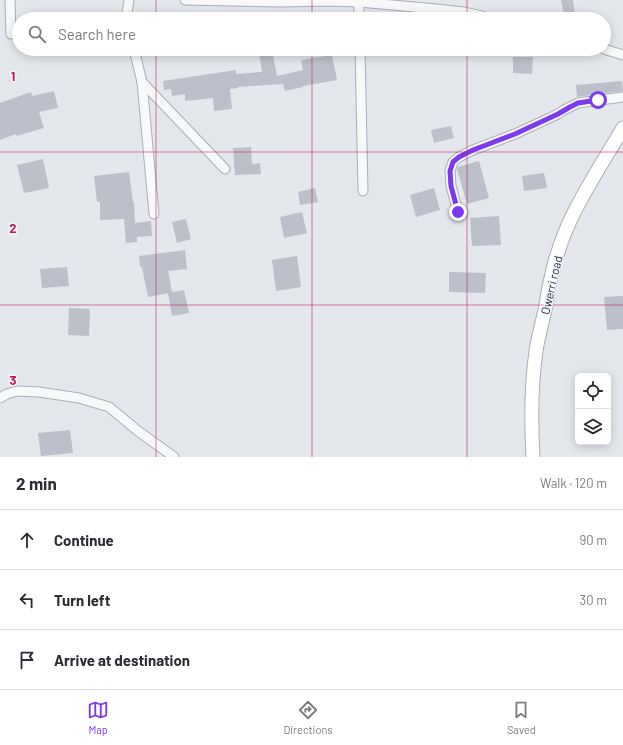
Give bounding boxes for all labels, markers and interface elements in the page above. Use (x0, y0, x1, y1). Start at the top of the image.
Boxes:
search box (12, 12, 611, 56)
icon: search (26, 23, 48, 45)
text: Search here (58, 25, 136, 43)
text: 1 (11, 68, 15, 84)
route start (589, 91, 607, 109)
route end (449, 203, 467, 221)
text: 2 (9, 220, 17, 236)
street label: Owerri road (537, 254, 565, 316)
text: 3 (9, 372, 17, 388)
map controls (575, 373, 611, 445)
button: locate (575, 373, 611, 409)
button: layers (575, 409, 611, 445)
text: 2 min (16, 473, 57, 493)
text: Walk · 120 m (540, 475, 607, 491)
icon: ahead (16, 529, 38, 551)
text: Continue (54, 531, 114, 549)
text: 90 m (580, 532, 607, 548)
icon: left (16, 589, 38, 611)
text: Turn left (54, 591, 110, 609)
text: 30 m (580, 592, 607, 608)
icon: arrive (16, 649, 38, 671)
text: Arrive at destination (54, 651, 190, 669)
tab: Map (87, 699, 109, 736)
tab: Directions (283, 699, 333, 736)
tab: Saved (507, 699, 536, 736)

